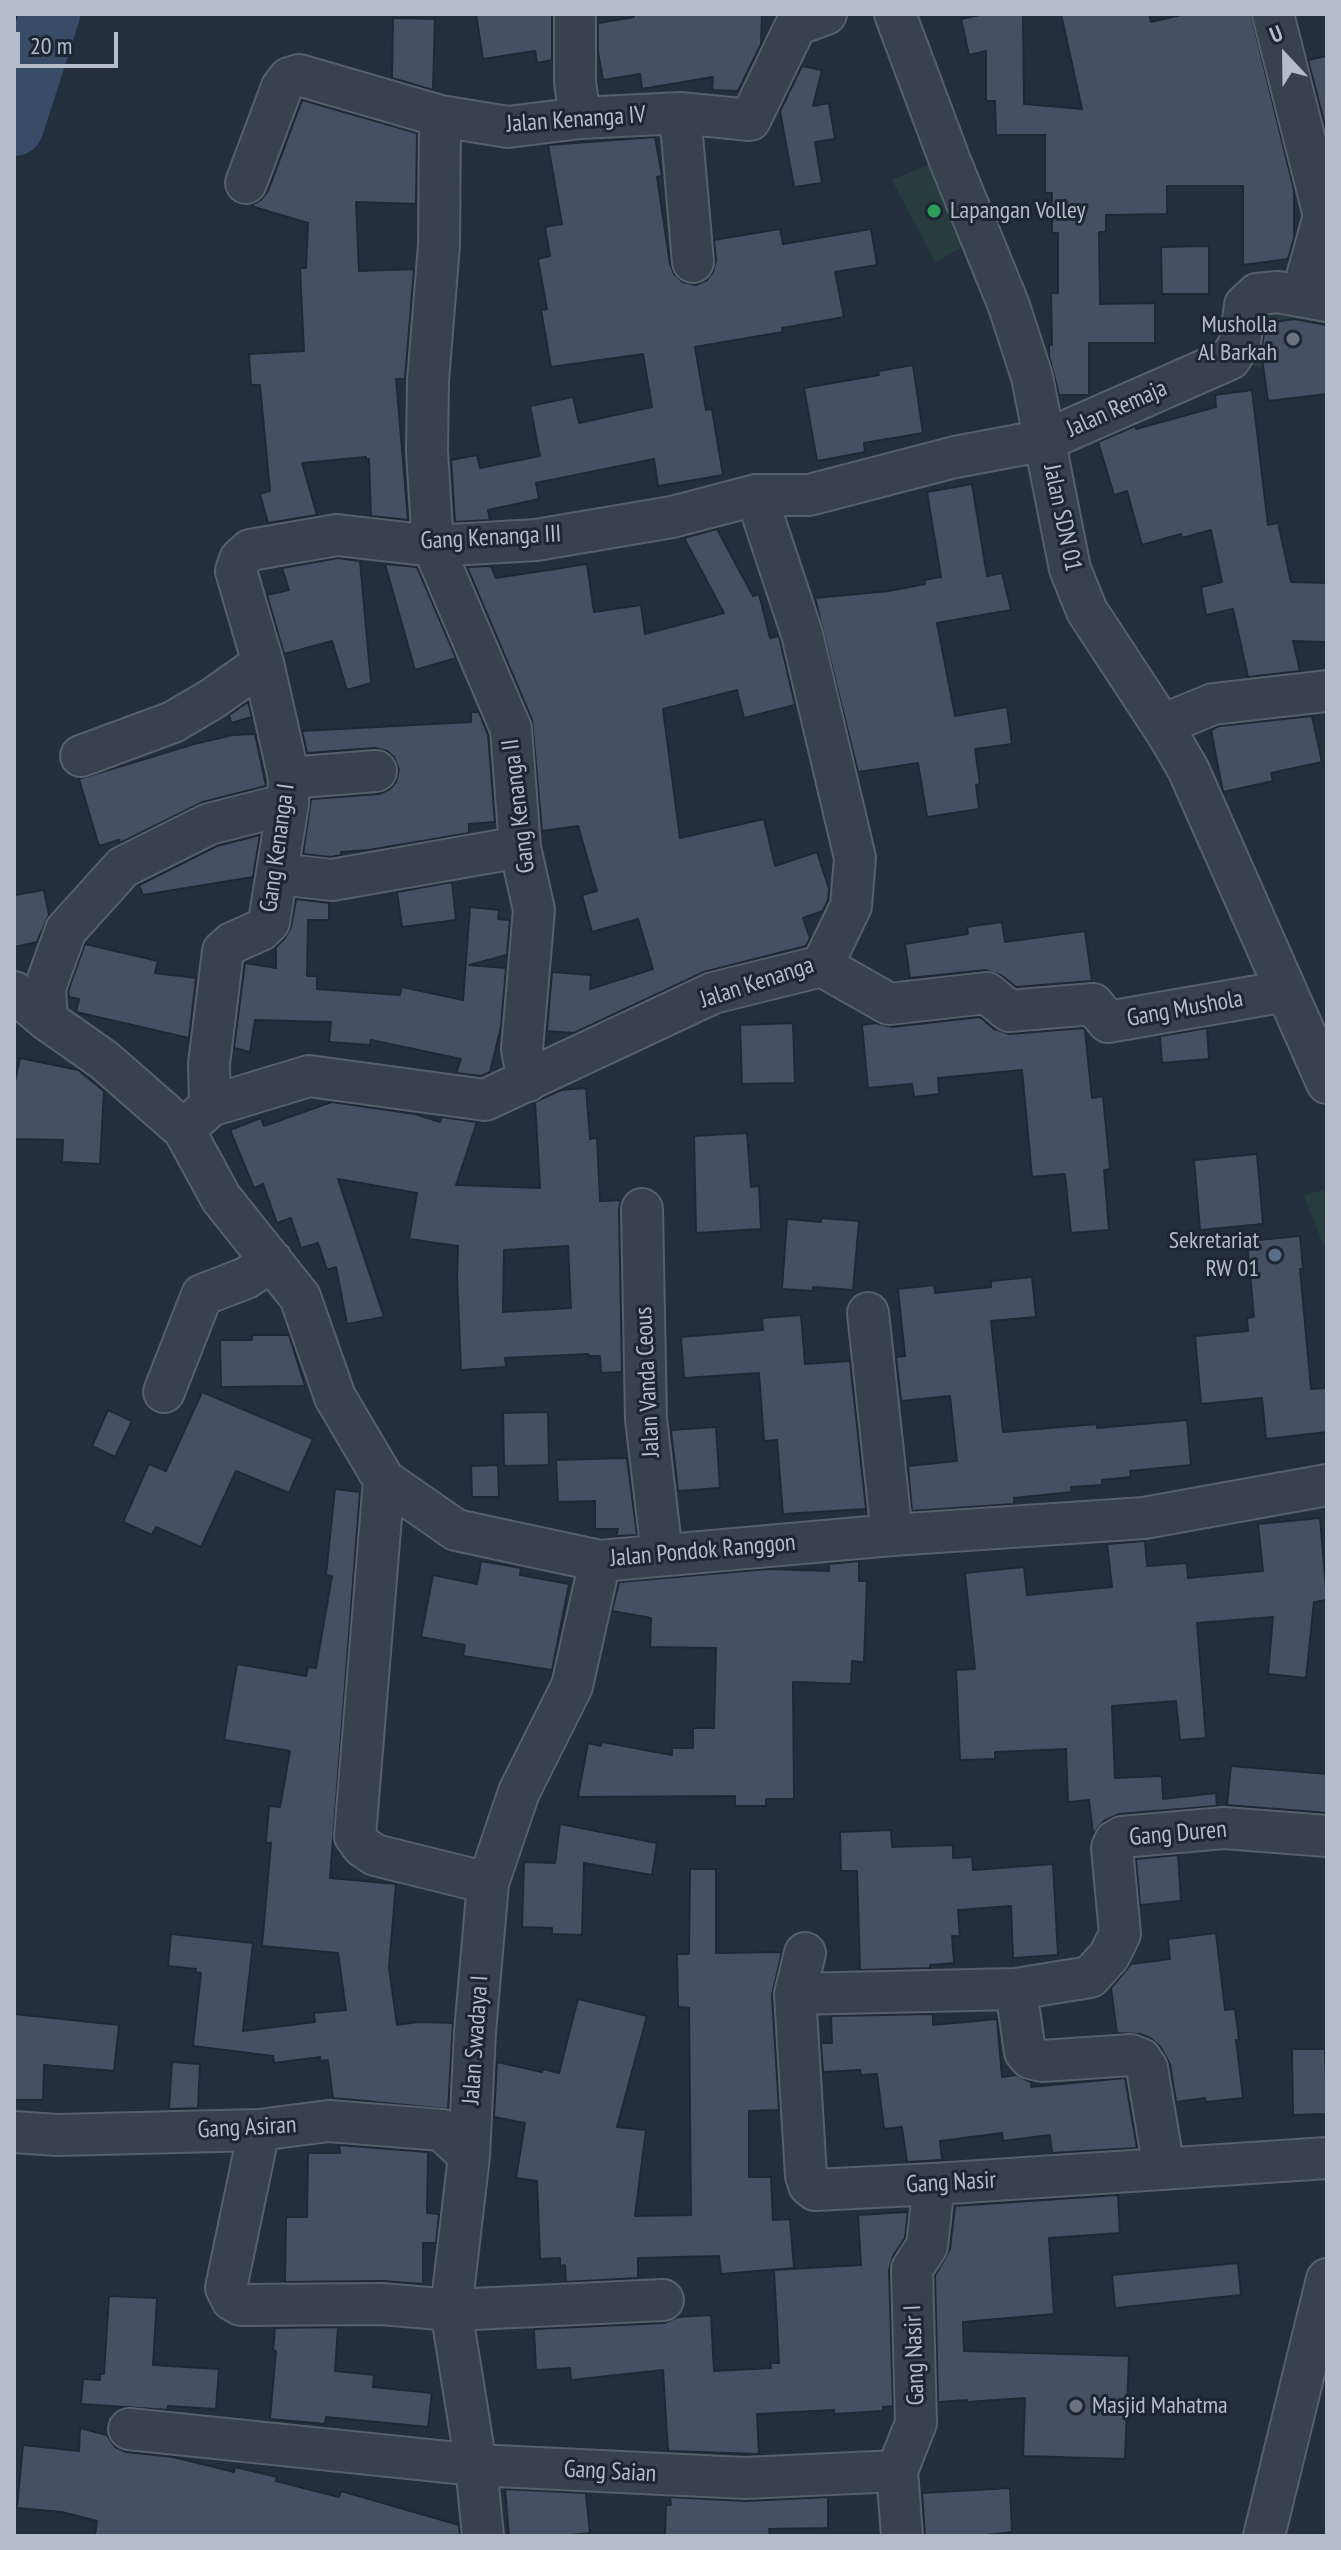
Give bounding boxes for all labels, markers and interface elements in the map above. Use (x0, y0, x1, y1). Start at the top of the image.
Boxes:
scale bar (20, 16, 122, 66)
north arrow (1245, 16, 1325, 96)
text: U (1266, 19, 1287, 49)
text: 20 m (30, 30, 72, 61)
street label: Jalan Kenanga IV (505, 101, 647, 139)
place label: Lapangan Volley (950, 197, 1085, 225)
marker: Lapangan Volley (925, 202, 943, 220)
place label: Musholla Al Barkah (1198, 311, 1277, 367)
marker: Musholla Al Barkah (1284, 330, 1302, 348)
street label: Jalan Remaja (1062, 374, 1172, 444)
street label: Jalan SDN 01 (1037, 462, 1087, 574)
street label: Gang Kenanga III (420, 520, 562, 556)
street label: Gang Kenanga II (496, 737, 542, 875)
street label: Gang Kenanga I (255, 782, 301, 914)
street label: Jalan Kenanga (697, 951, 817, 1015)
street label: Gang Mushola (1125, 985, 1245, 1033)
place label: Sekretariat RW 01 (1169, 1227, 1259, 1283)
marker: Sekretariat RW 01 (1266, 1246, 1284, 1264)
street label: Jalan Vanda Ceous (630, 1306, 666, 1458)
street label: Jalan Pondok Ranggon (609, 1529, 797, 1573)
street label: Gang Duren (1128, 1815, 1228, 1853)
street label: Jalan Swadaya I (457, 1974, 495, 2106)
street label: Gang Asiran (197, 2111, 297, 2145)
street label: Gang Nasir (905, 2166, 997, 2200)
street label: Gang Nasir I (899, 2304, 931, 2406)
place label: Masjid Mahatma (1092, 2392, 1228, 2420)
marker: Masjid Mahatma (1067, 2397, 1085, 2415)
street label: Gang Saian (563, 2455, 657, 2489)

